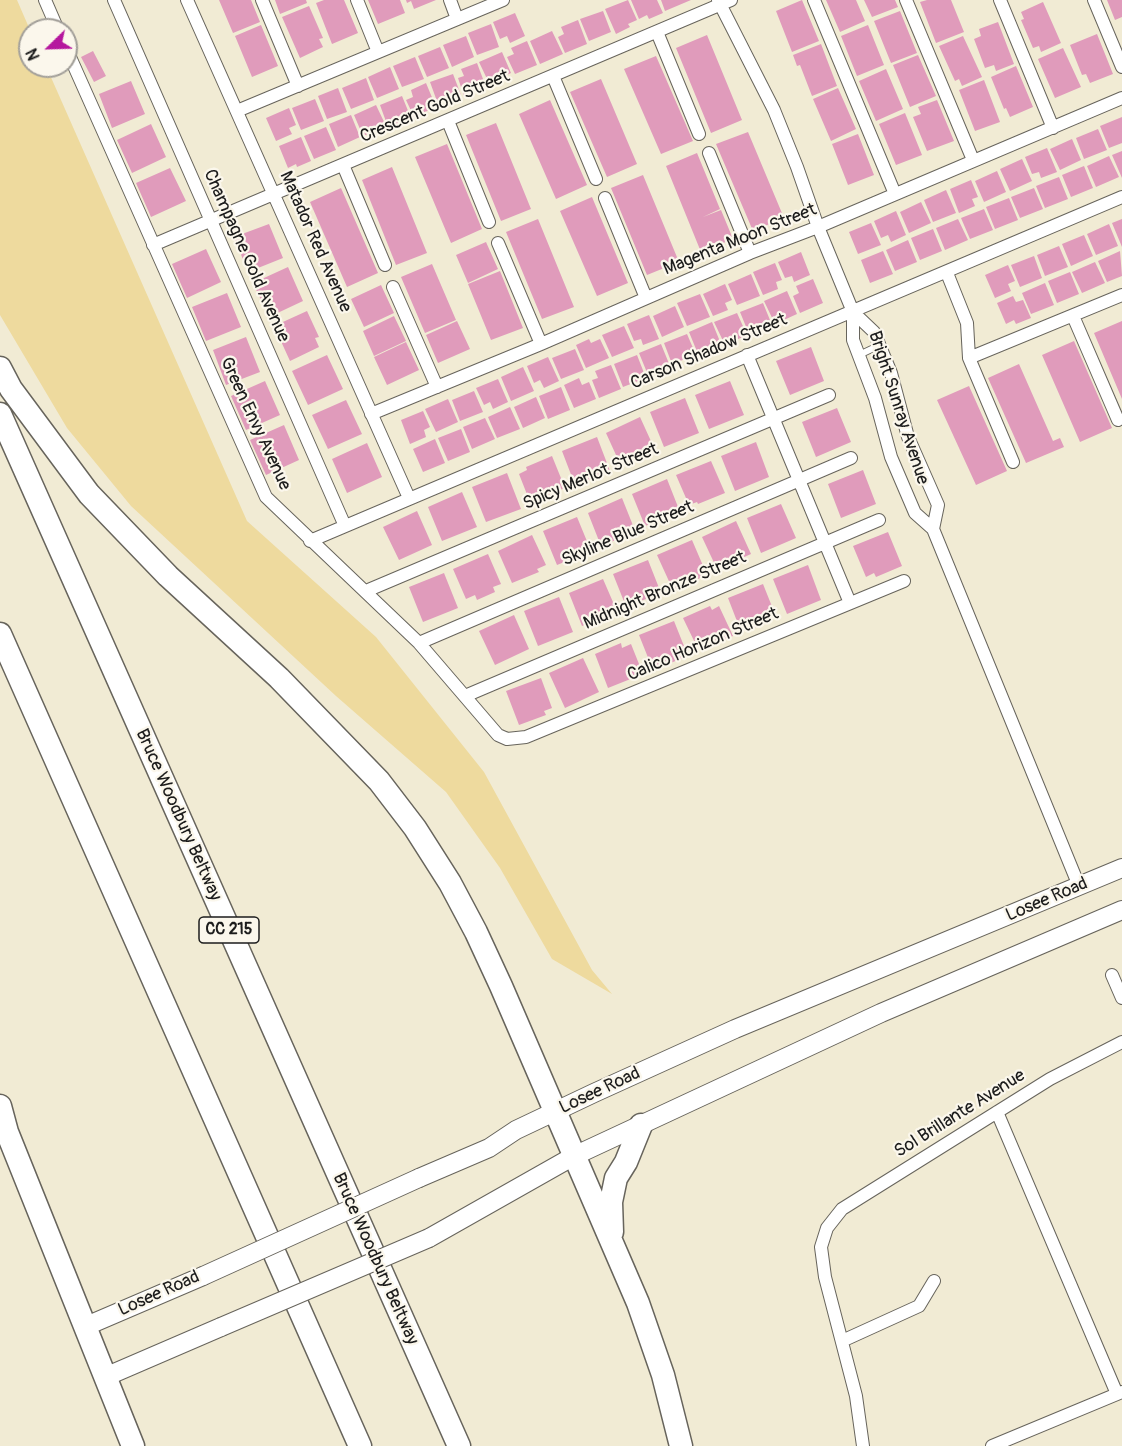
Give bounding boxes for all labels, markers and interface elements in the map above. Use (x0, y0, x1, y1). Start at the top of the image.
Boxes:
north arrow (18, 18, 78, 78)
text: N (22, 45, 45, 63)
street label: Crescent Gold Street (357, 66, 513, 148)
street label: Champagne Gold Avenue (198, 166, 294, 346)
street label: Matador Red Avenue (274, 168, 356, 316)
street label: Magenta Moon Street (660, 199, 820, 281)
street label: Carson Shadow Street (628, 309, 790, 395)
street label: Bright Sunray Avenue (863, 329, 933, 487)
street label: Green Envy Avenue (215, 354, 295, 494)
street label: Spicy Merlot Street (520, 439, 662, 515)
street label: Skyline Blue Street (559, 496, 697, 572)
street label: Midnight Bronze Street (581, 547, 749, 635)
street label: Calico Horizon Street (624, 603, 782, 687)
street label: Bruce Woodbury Beltway (130, 726, 226, 904)
street label: Losee Road (1003, 873, 1091, 927)
road number: CC 215 (199, 917, 259, 943)
street label: Losee Road (556, 1063, 644, 1119)
street label: Sol Brillante Avenue (891, 1065, 1029, 1163)
street label: Bruce Woodbury Beltway (327, 1170, 423, 1348)
street label: Losee Road (115, 1266, 203, 1322)

